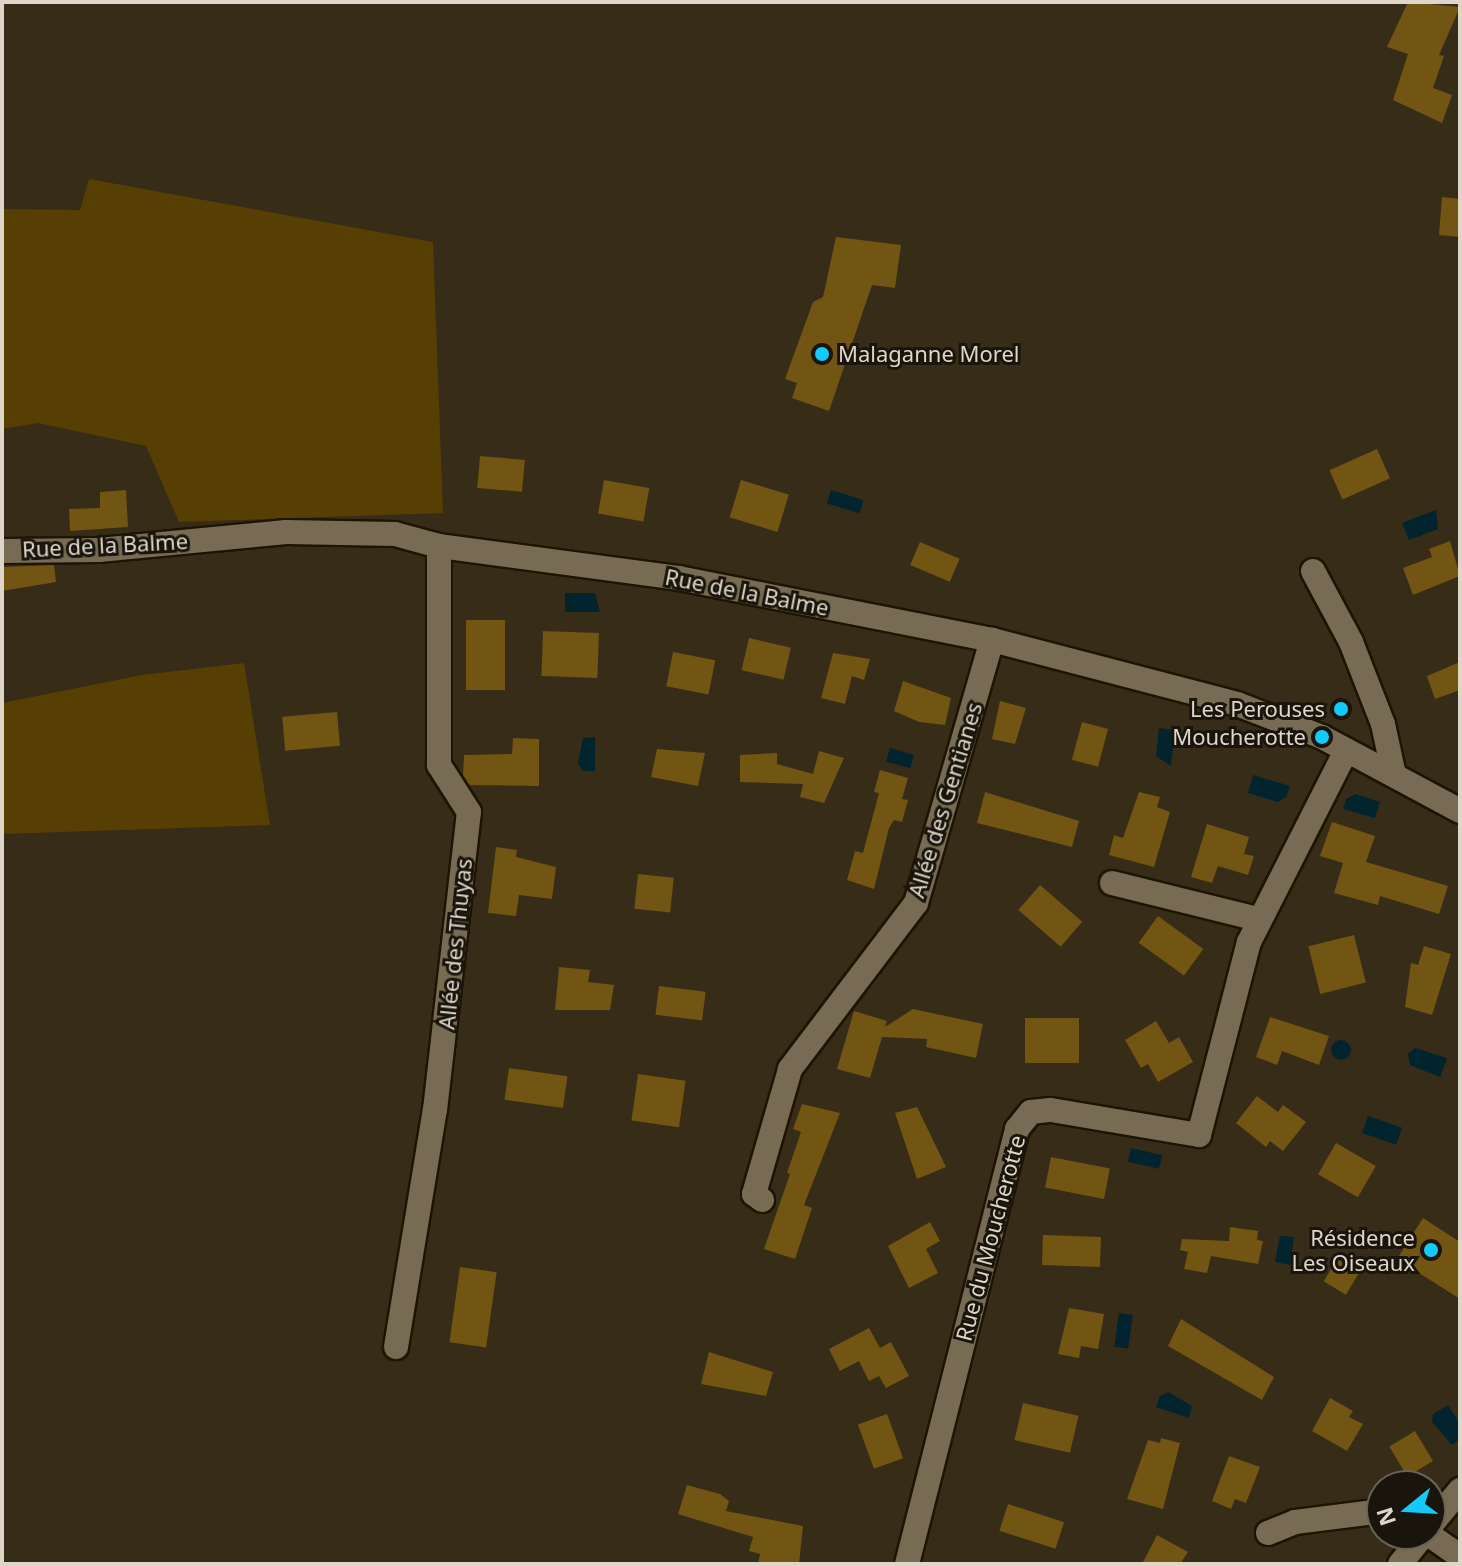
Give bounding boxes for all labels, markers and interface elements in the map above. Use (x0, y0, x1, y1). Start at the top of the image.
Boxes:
place label: Malaganne Morel (838, 341, 1019, 367)
marker: Malaganne Morel (813, 345, 831, 363)
street label: Rue de la Balme (21, 527, 189, 563)
street label: Rue de la Balme (663, 563, 831, 621)
place label: Les Perouses (1190, 696, 1325, 722)
street label: Allée des Gentianes (903, 699, 987, 901)
marker: Les Perouses (1332, 700, 1350, 718)
place label: Moucherotte (1172, 724, 1306, 750)
marker: Moucherotte (1313, 728, 1331, 746)
street label: Allée des Thuyas (433, 857, 477, 1031)
street label: Rue du Moucherotte (950, 1132, 1030, 1344)
place label: Résidence Les Oiseaux (1291, 1224, 1415, 1276)
marker: Résidence Les Oiseaux (1422, 1241, 1440, 1259)
north arrow (1366, 1470, 1446, 1550)
text: N (1368, 1504, 1402, 1530)

